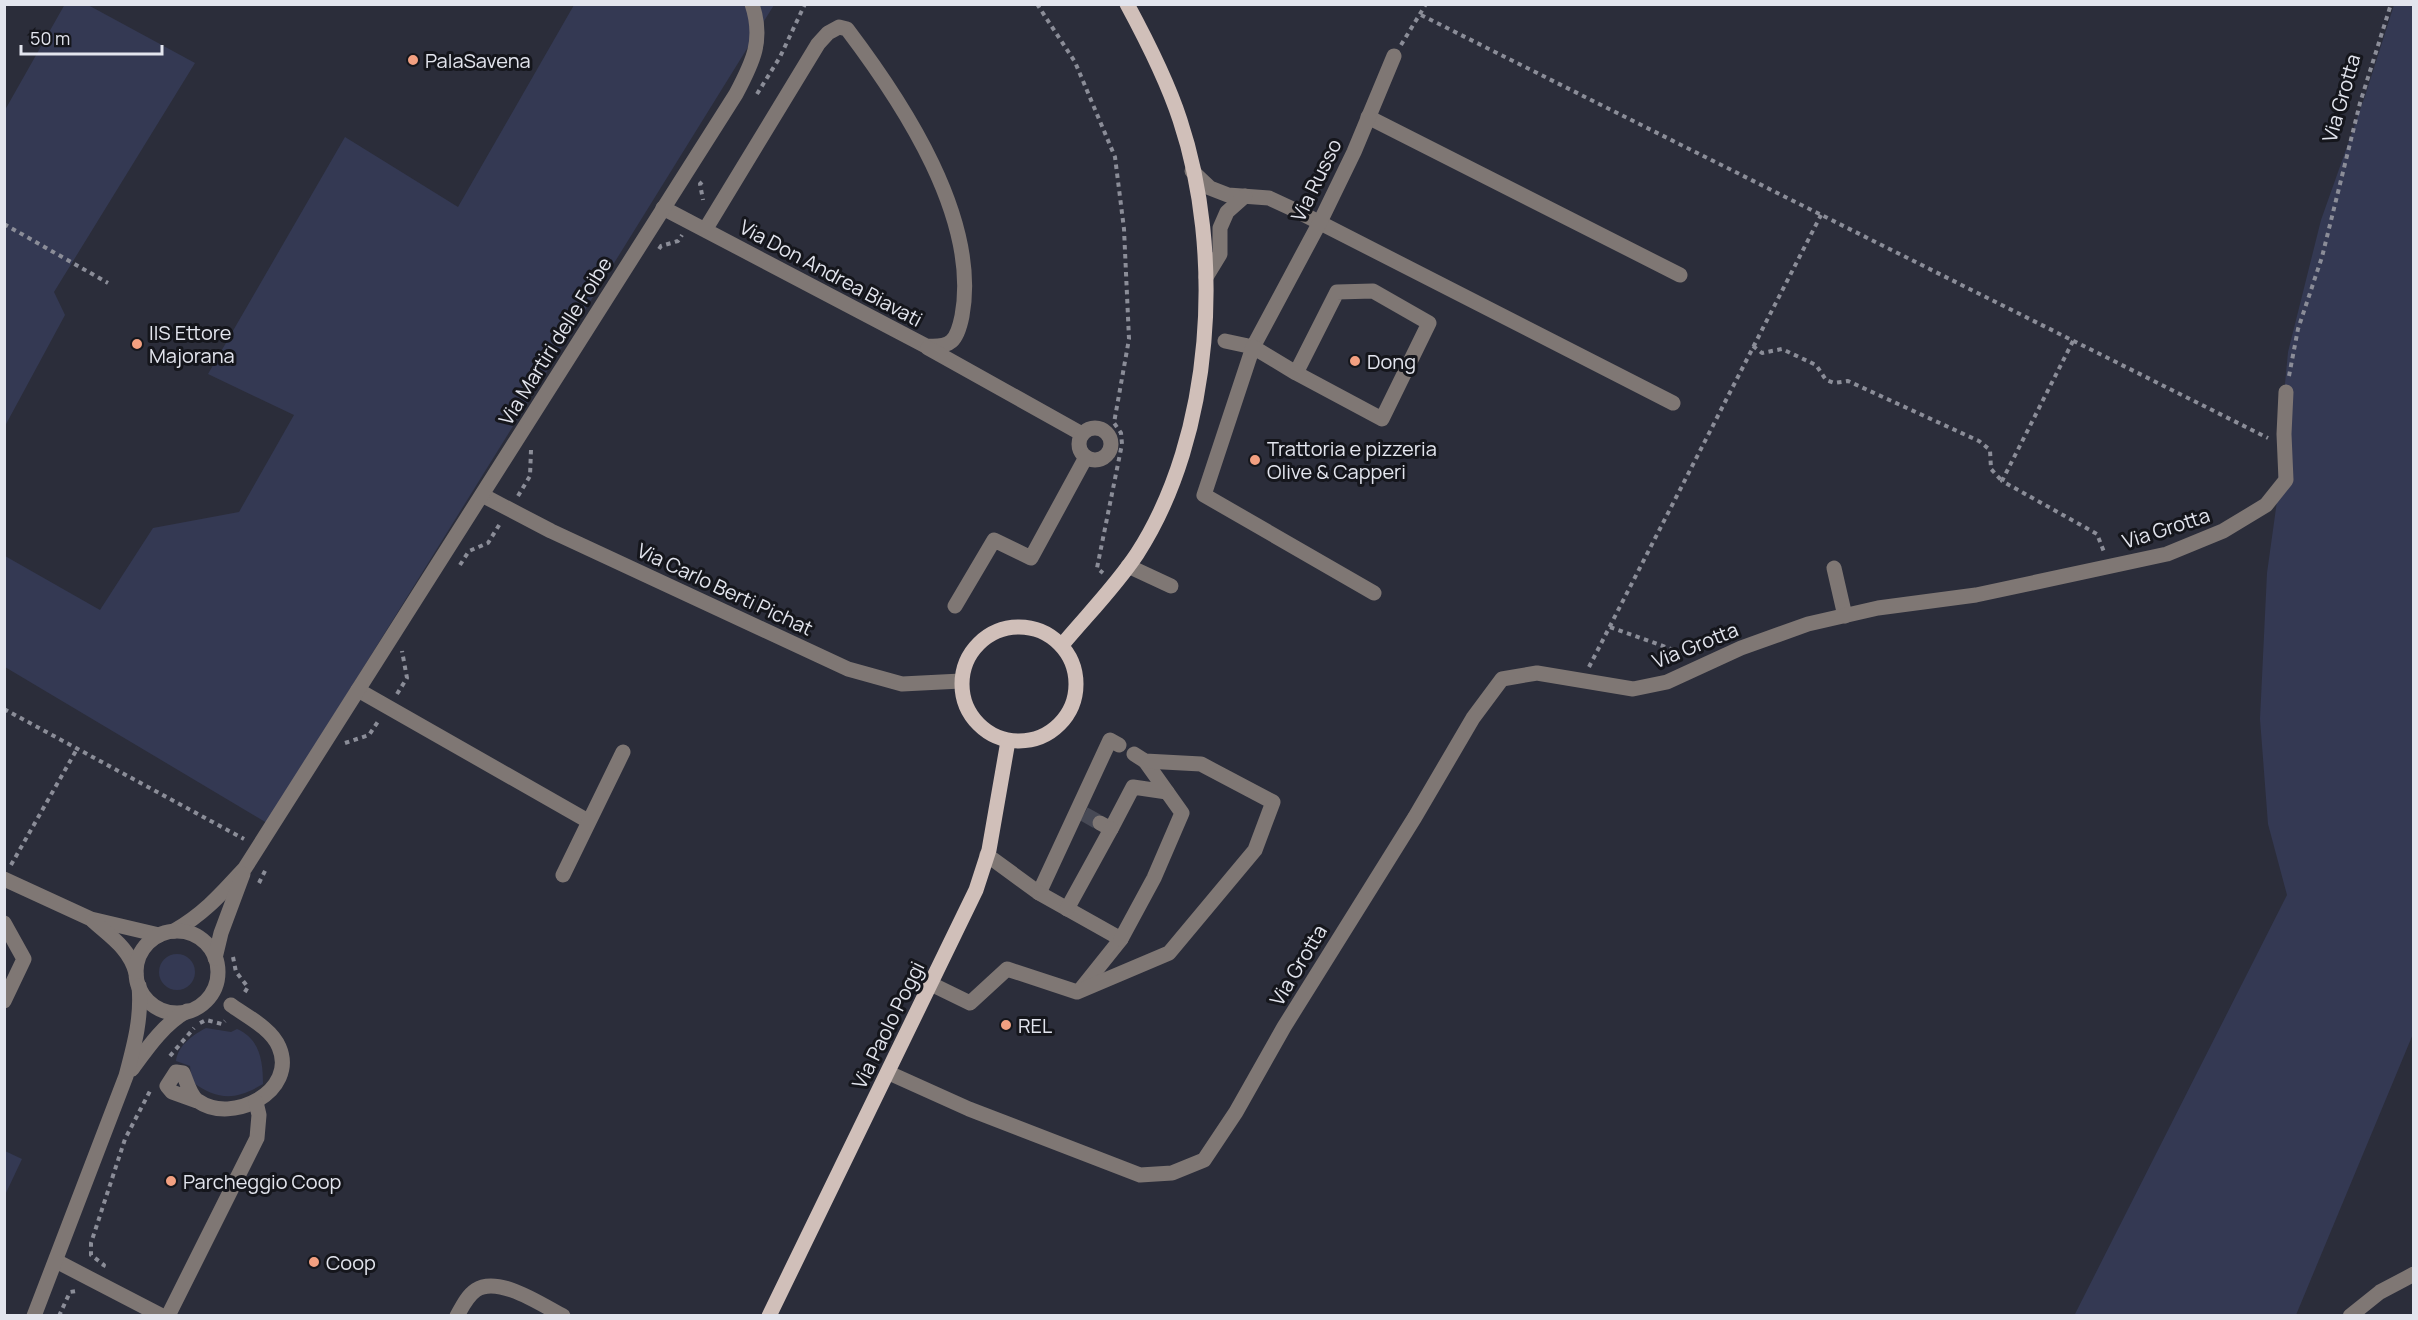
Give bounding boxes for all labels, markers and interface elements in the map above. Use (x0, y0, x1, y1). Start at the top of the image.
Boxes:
scale bar (21, 18, 162, 56)
text: 50 m (30, 26, 70, 50)
place label: PalaSavena (425, 47, 531, 74)
street label: Via Grotta (2316, 51, 2366, 145)
marker: PalaSavena (406, 53, 420, 67)
street label: Via Russo (1284, 134, 1348, 226)
street label: Via Don Andrea Biavati (735, 213, 927, 333)
street label: Via Martiri delle Foibe (492, 252, 618, 430)
place label: IIS Ettore Majorana (149, 319, 235, 369)
marker: IIS Ettore Majorana (130, 337, 144, 351)
place label: Dong (1367, 348, 1416, 375)
marker: Dong (1348, 354, 1362, 368)
place label: Trattoria e pizzeria Olive & Capperi (1267, 435, 1437, 485)
marker: Trattoria e pizzeria Olive & Capperi (1248, 453, 1262, 467)
street label: Via Grotta (2119, 501, 2213, 555)
street label: Via Carlo Berti Pichat (633, 536, 817, 642)
street label: Via Grotta (1648, 616, 1742, 674)
street label: Via Grotta (1263, 919, 1333, 1011)
street label: Via Paolo Poggi (845, 957, 931, 1093)
place label: REL (1018, 1012, 1052, 1039)
marker: REL (999, 1018, 1013, 1032)
place label: Parcheggio Coop (183, 1168, 342, 1195)
marker: Parcheggio Coop (164, 1174, 178, 1188)
place label: Coop (326, 1249, 376, 1276)
marker: Coop (307, 1255, 321, 1269)

